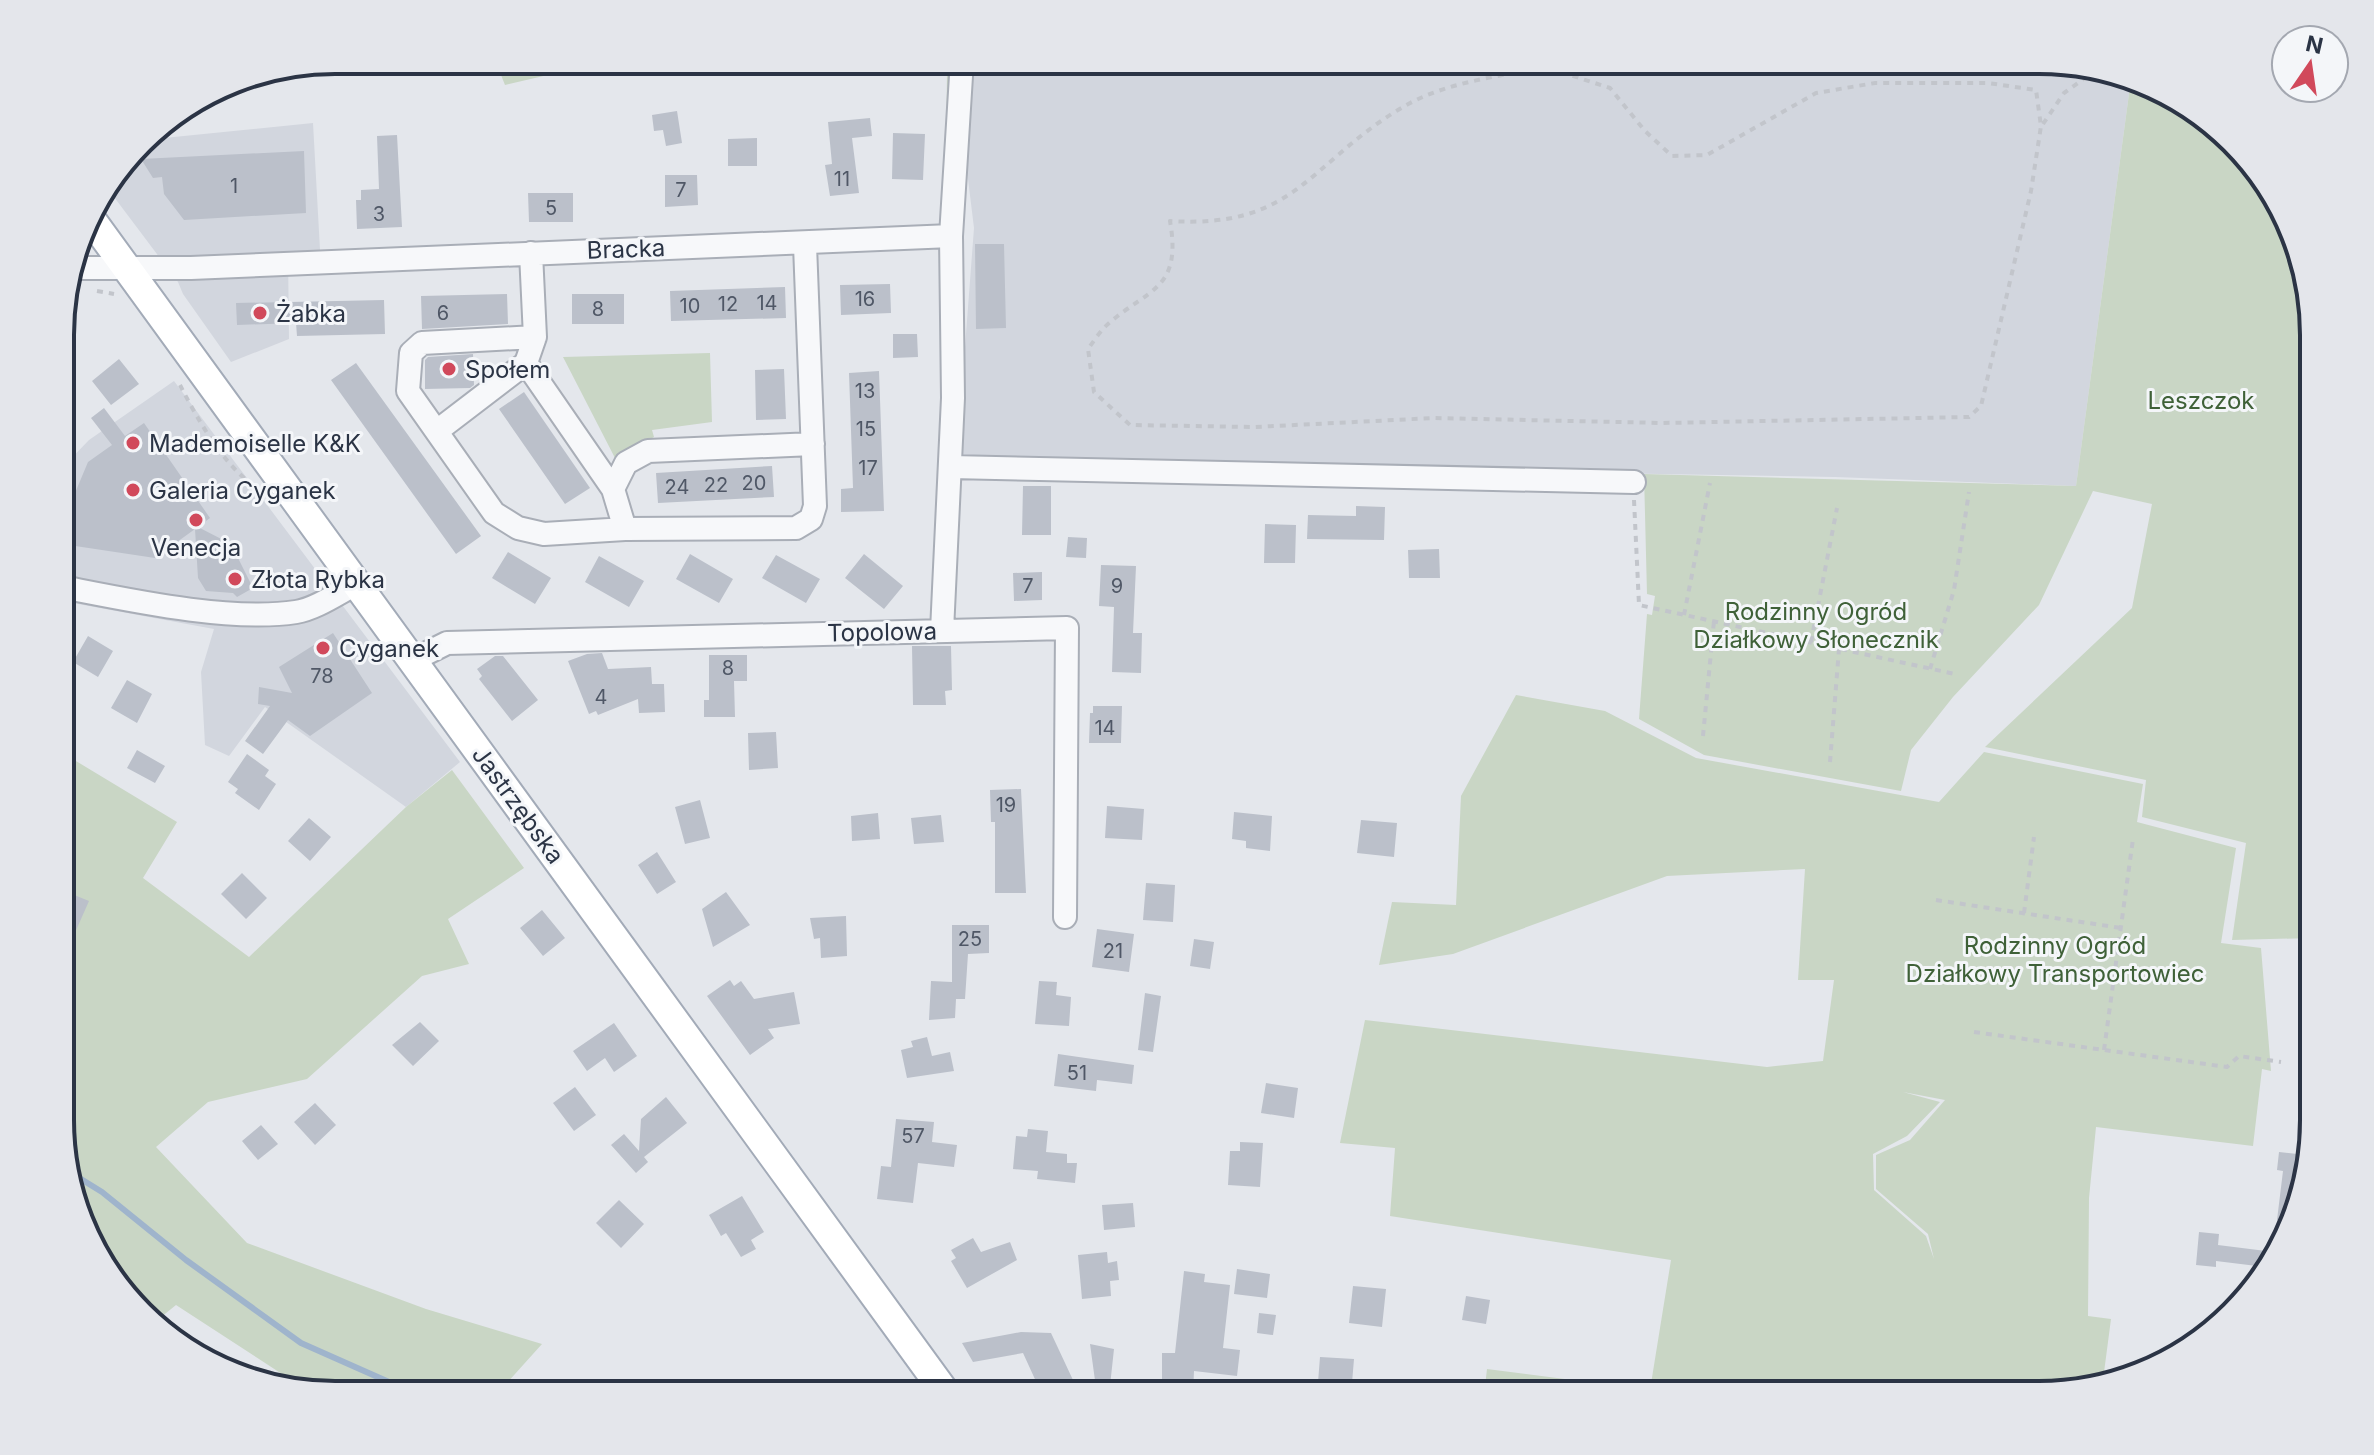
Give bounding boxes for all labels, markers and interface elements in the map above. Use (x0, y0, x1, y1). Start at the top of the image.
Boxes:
north arrow (2270, 24, 2350, 104)
text: N (2303, 30, 2326, 59)
house number: 11 (834, 167, 850, 191)
house number: 1 (230, 174, 238, 198)
house number: 7 (675, 178, 687, 202)
house number: 5 (545, 196, 557, 220)
house number: 3 (373, 202, 385, 226)
street label: Bracka (586, 233, 666, 265)
house number: 16 (855, 287, 875, 311)
house number: 14 (756, 291, 778, 315)
house number: 12 (718, 292, 738, 316)
house number: 10 (680, 294, 700, 318)
house number: 8 (592, 297, 604, 321)
place label: Żabka (276, 299, 346, 328)
house number: 6 (437, 301, 449, 325)
marker: Żabka (251, 304, 269, 322)
place label: Społem (465, 355, 550, 384)
marker: Społem (440, 360, 458, 378)
house number: 13 (855, 379, 875, 403)
park label: Leszczok (2148, 386, 2254, 415)
house number: 15 (856, 417, 876, 441)
place label: Mademoiselle K&K (149, 429, 361, 458)
marker: Mademoiselle K&K (124, 434, 142, 452)
house number: 17 (858, 456, 878, 480)
house number: 20 (742, 471, 766, 495)
house number: 22 (704, 473, 728, 497)
house number: 24 (665, 475, 689, 499)
place label: Galeria Cyganek (149, 476, 336, 505)
marker: Galeria Cyganek (124, 481, 142, 499)
marker: Venecja (187, 511, 205, 529)
place label: Venecja (151, 533, 241, 562)
place label: Złota Rybka (251, 565, 385, 594)
marker: Złota Rybka (226, 570, 244, 588)
house number: 7 (1022, 574, 1034, 598)
house number: 9 (1111, 574, 1123, 598)
park label: Rodzinny Ogród Działkowy Słonecznik (1693, 597, 1939, 654)
street label: Topolowa (827, 617, 937, 647)
place label: Cyganek (339, 634, 439, 663)
marker: Cyganek (314, 639, 332, 657)
house number: 8 (722, 656, 734, 680)
house number: 78 (310, 664, 334, 688)
house number: 4 (595, 685, 607, 709)
house number: 14 (1094, 716, 1116, 740)
street label: Jastrzębska (466, 741, 570, 869)
house number: 19 (996, 793, 1016, 817)
house number: 25 (958, 927, 982, 951)
park label: Rodzinny Ogród Działkowy Transportowiec (1906, 931, 2204, 988)
house number: 21 (1103, 939, 1123, 963)
house number: 51 (1067, 1061, 1087, 1085)
house number: 57 (901, 1124, 925, 1148)

